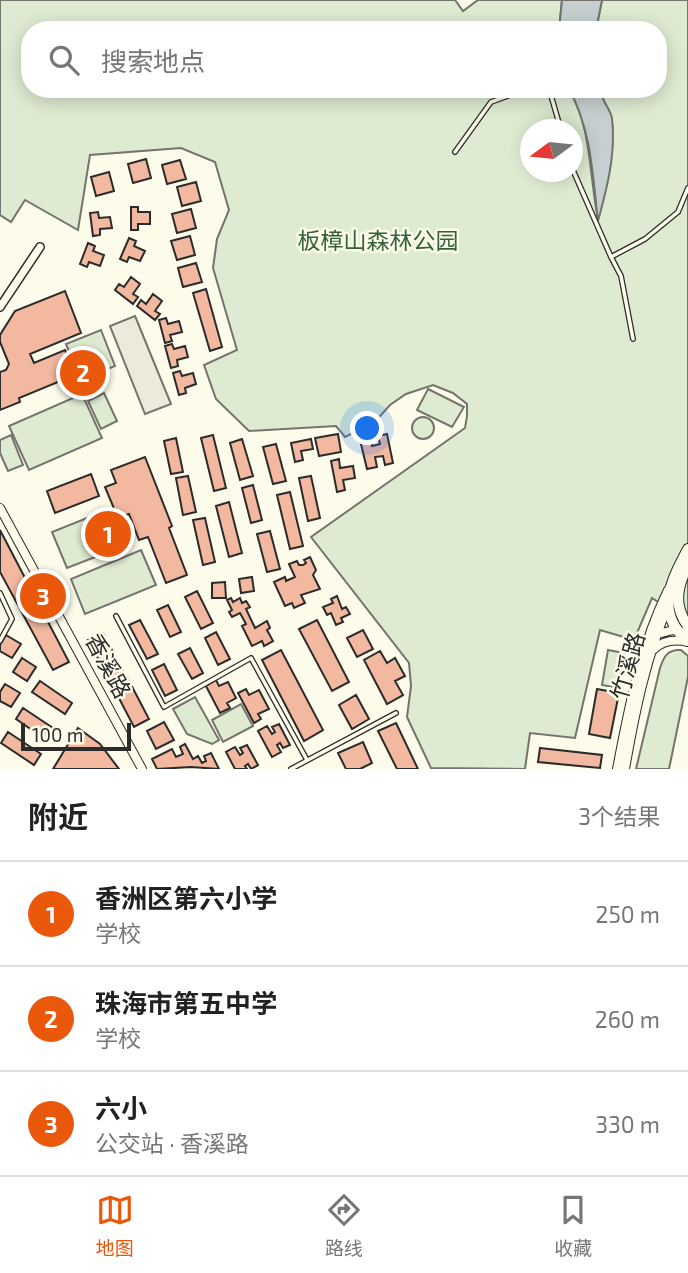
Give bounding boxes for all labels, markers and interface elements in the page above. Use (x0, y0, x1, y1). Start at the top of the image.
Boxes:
search box (21, 21, 667, 98)
icon: search (45, 41, 83, 79)
text: 搜索地点 (101, 45, 205, 76)
north arrow (520, 119, 583, 182)
park label: 板樟山森林公园 (298, 226, 459, 254)
pin: 2 (60, 347, 106, 399)
your location (350, 411, 384, 445)
pin: 1 (85, 508, 131, 560)
pin: 3 (20, 570, 66, 622)
street label: 香溪路 (80, 628, 137, 703)
street label: 竹溪路 (604, 629, 650, 703)
scale bar (21, 720, 131, 752)
text: 100 m (32, 723, 83, 746)
text: 附近 (28, 798, 88, 834)
text: 3个结果 (578, 802, 660, 830)
text: 香洲区第六小学 (95, 882, 277, 913)
text: 1 (46, 900, 56, 928)
text: 250 m (596, 900, 660, 928)
text: 学校 (95, 919, 141, 947)
text: 珠海市第五中学 (95, 987, 277, 1018)
text: 2 (44, 1005, 58, 1033)
text: 260 m (595, 1005, 660, 1033)
text: 学校 (95, 1024, 141, 1052)
text: 六小 (95, 1092, 147, 1123)
text: 3 (44, 1110, 58, 1138)
text: 330 m (595, 1110, 660, 1138)
text: 公交站 · 香溪路 (95, 1129, 249, 1157)
tab: 地图 (96, 1191, 134, 1260)
tab: 路线 (325, 1191, 363, 1260)
tab: 收藏 (554, 1191, 592, 1260)

